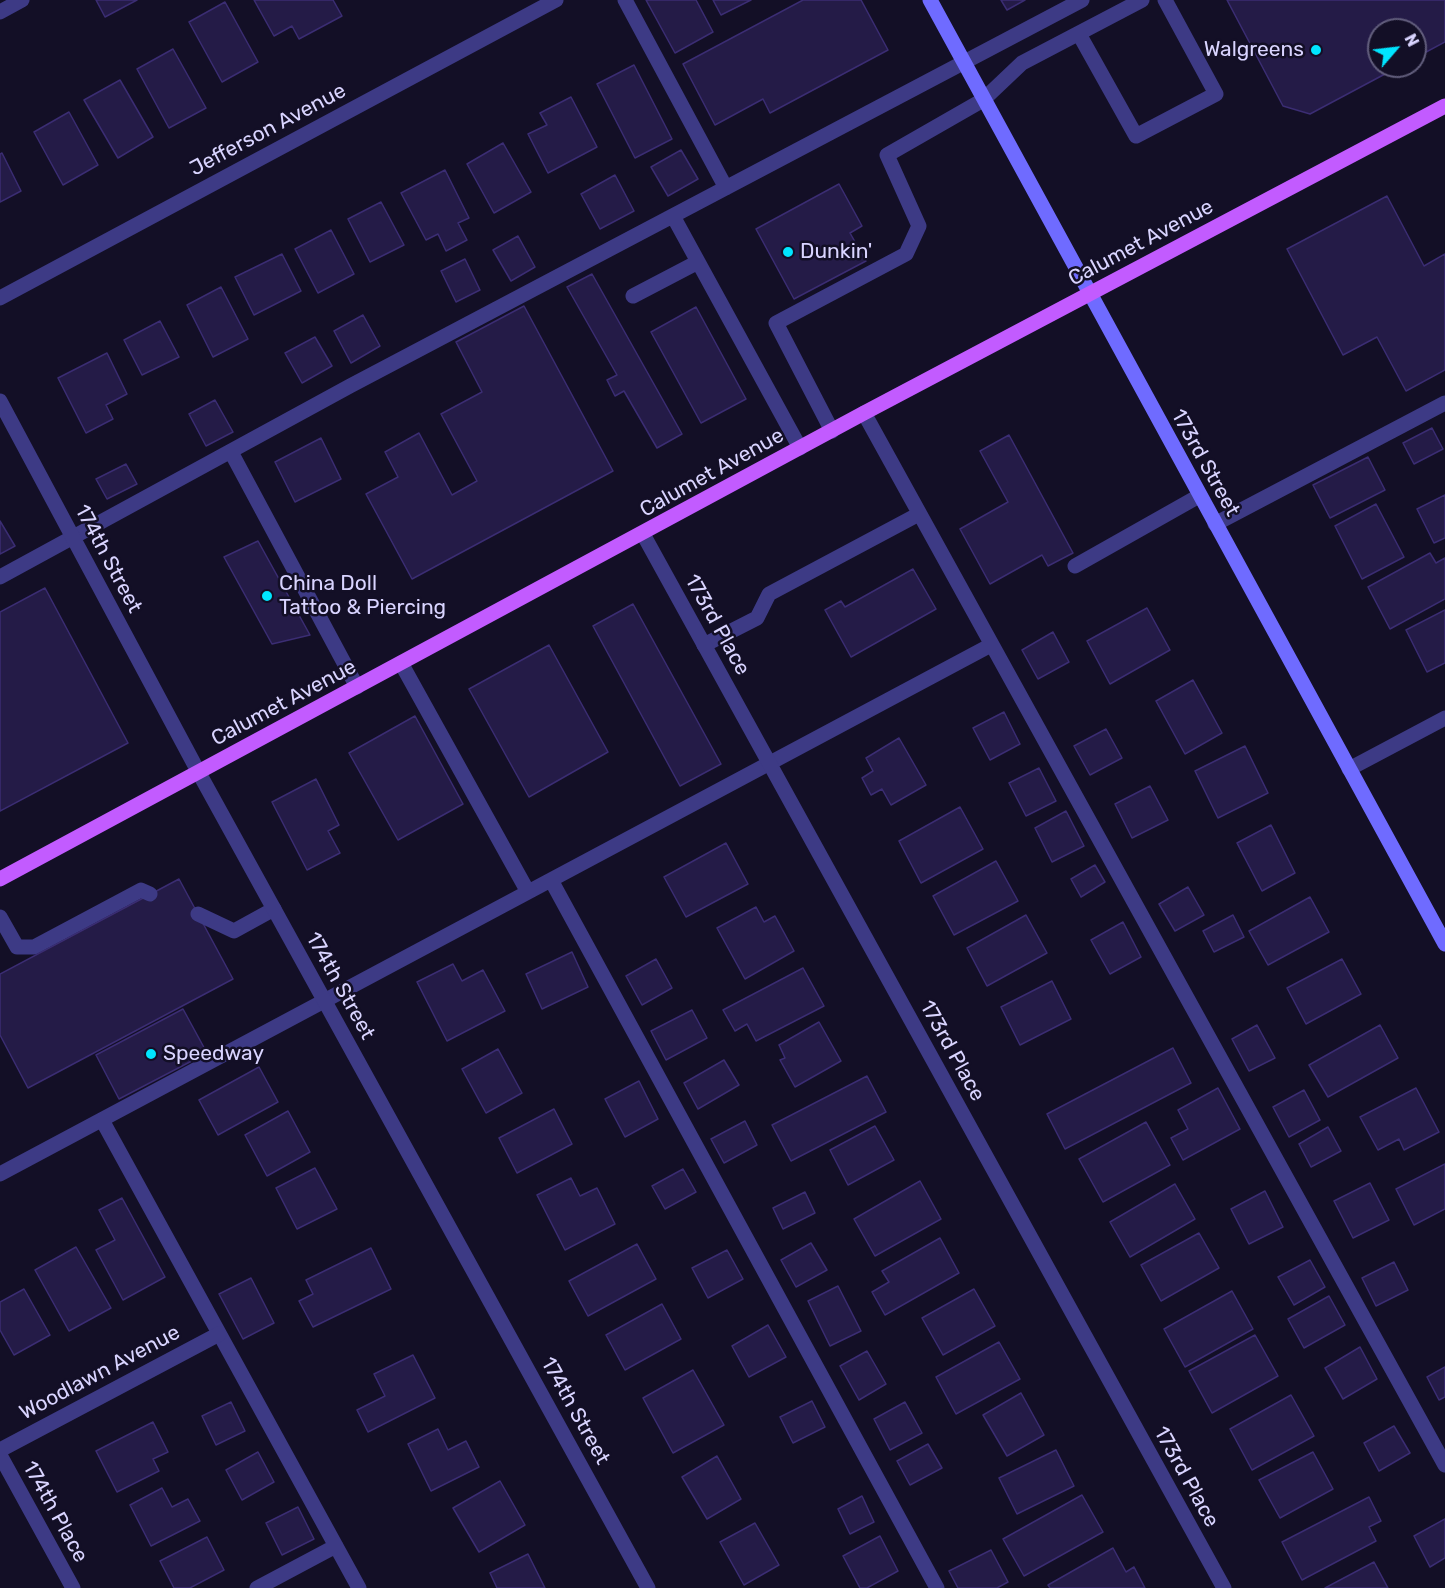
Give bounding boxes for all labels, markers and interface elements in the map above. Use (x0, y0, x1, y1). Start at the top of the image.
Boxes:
north arrow (1367, 18, 1427, 78)
text: N (1400, 31, 1423, 50)
place label: Walgreens (1204, 37, 1304, 63)
marker: Walgreens (1309, 43, 1323, 57)
street label: Jefferson Avenue (186, 78, 350, 182)
street label: Calumet Avenue (1064, 194, 1218, 292)
place label: Dunkin' (800, 239, 872, 265)
marker: Dunkin' (781, 245, 795, 259)
street label: 173rd Street (1165, 405, 1245, 521)
street label: Calumet Avenue (636, 423, 788, 523)
street label: 174th Street (69, 501, 147, 617)
street label: 173rd Place (679, 570, 755, 680)
place label: China Doll Tattoo & Piercing (279, 571, 446, 621)
marker: China Doll Tattoo & Piercing (260, 589, 274, 603)
street label: Calumet Avenue (207, 654, 361, 752)
street label: 174th Street (300, 928, 380, 1044)
street label: 173rd Place (914, 996, 990, 1106)
place label: Speedway (163, 1041, 264, 1067)
marker: Speedway (144, 1047, 158, 1061)
street label: Woodlawn Avenue (16, 1320, 184, 1426)
street label: 174th Street (535, 1353, 615, 1469)
street label: 173rd Place (1148, 1422, 1224, 1532)
street label: 174th Place (17, 1457, 93, 1567)

